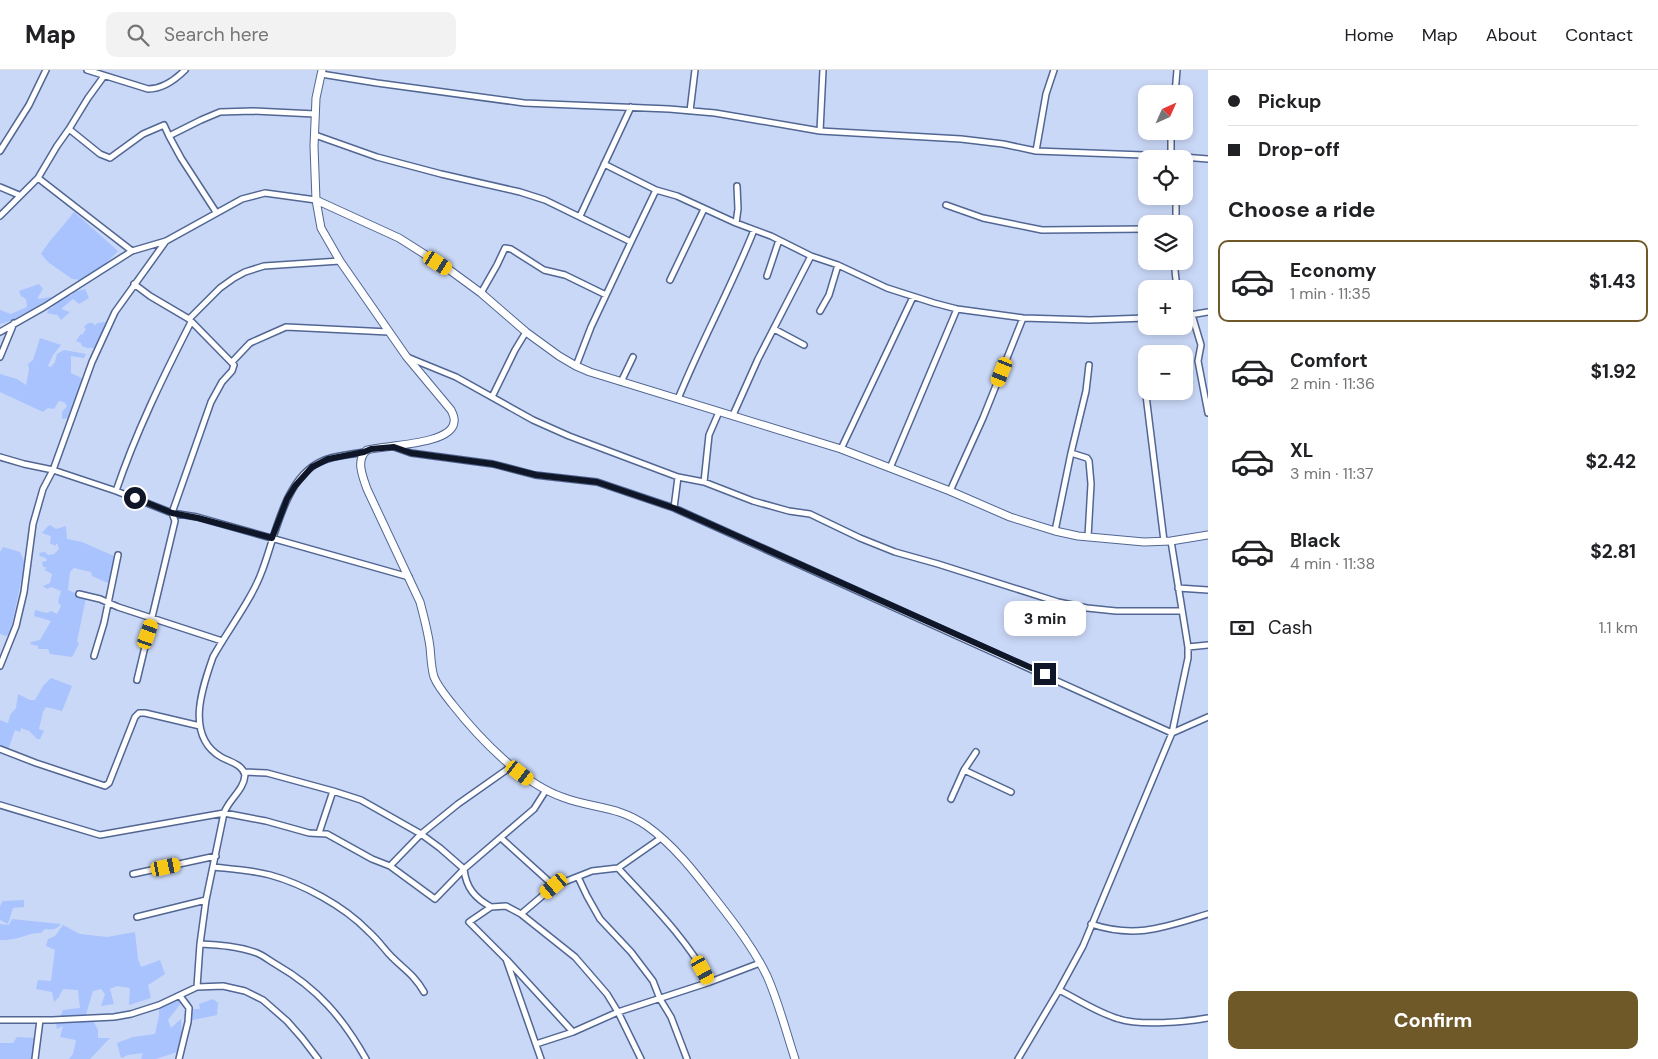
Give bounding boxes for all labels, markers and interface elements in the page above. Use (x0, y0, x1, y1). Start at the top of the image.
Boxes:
search box (106, 12, 456, 57)
text: Map (25, 19, 76, 50)
icon: search (124, 21, 152, 49)
text: Search here (164, 22, 269, 47)
text: Home (1344, 23, 1394, 47)
text: Map (1422, 23, 1458, 47)
text: About (1486, 23, 1537, 47)
text: Contact (1565, 23, 1633, 47)
north arrow (1138, 85, 1192, 140)
map controls (1138, 85, 1193, 400)
text: Pickup (1258, 89, 1322, 114)
text: Drop-off (1258, 137, 1340, 162)
button: locate (1138, 150, 1193, 205)
text: Choose a ride (1228, 195, 1376, 224)
button: layers (1138, 215, 1193, 270)
car (421, 249, 454, 277)
text: Economy (1290, 258, 1377, 283)
icon: car (1230, 259, 1275, 304)
text: $1.43 (1589, 269, 1636, 294)
button: + (1138, 280, 1193, 335)
text: 1 min · 11:35 (1290, 283, 1371, 304)
button: − (1138, 345, 1193, 400)
text: Comfort (1290, 348, 1368, 373)
icon: car (1230, 349, 1275, 394)
car (989, 355, 1014, 389)
text: $1.92 (1590, 359, 1636, 384)
text: 2 min · 11:36 (1290, 373, 1375, 394)
text: XL (1290, 438, 1313, 463)
icon: car (1230, 439, 1275, 484)
text: $2.42 (1585, 449, 1636, 474)
text: 3 min · 11:37 (1290, 463, 1374, 484)
route start (124, 487, 146, 509)
text: Black (1290, 528, 1341, 553)
icon: car (1230, 529, 1275, 574)
text: $2.81 (1590, 539, 1636, 564)
text: 4 min · 11:38 (1290, 553, 1375, 574)
callout: 3 min (1004, 602, 1086, 636)
text: 3 min (1024, 608, 1066, 629)
icon: cash (1228, 614, 1256, 642)
text: Cash (1268, 615, 1312, 640)
car (136, 617, 159, 651)
text: 1.1 km (1599, 617, 1638, 638)
route end (1034, 663, 1056, 685)
car (503, 758, 536, 788)
car (149, 857, 182, 877)
car (537, 871, 570, 901)
car (689, 953, 716, 987)
button: Confirm (1228, 991, 1638, 1049)

